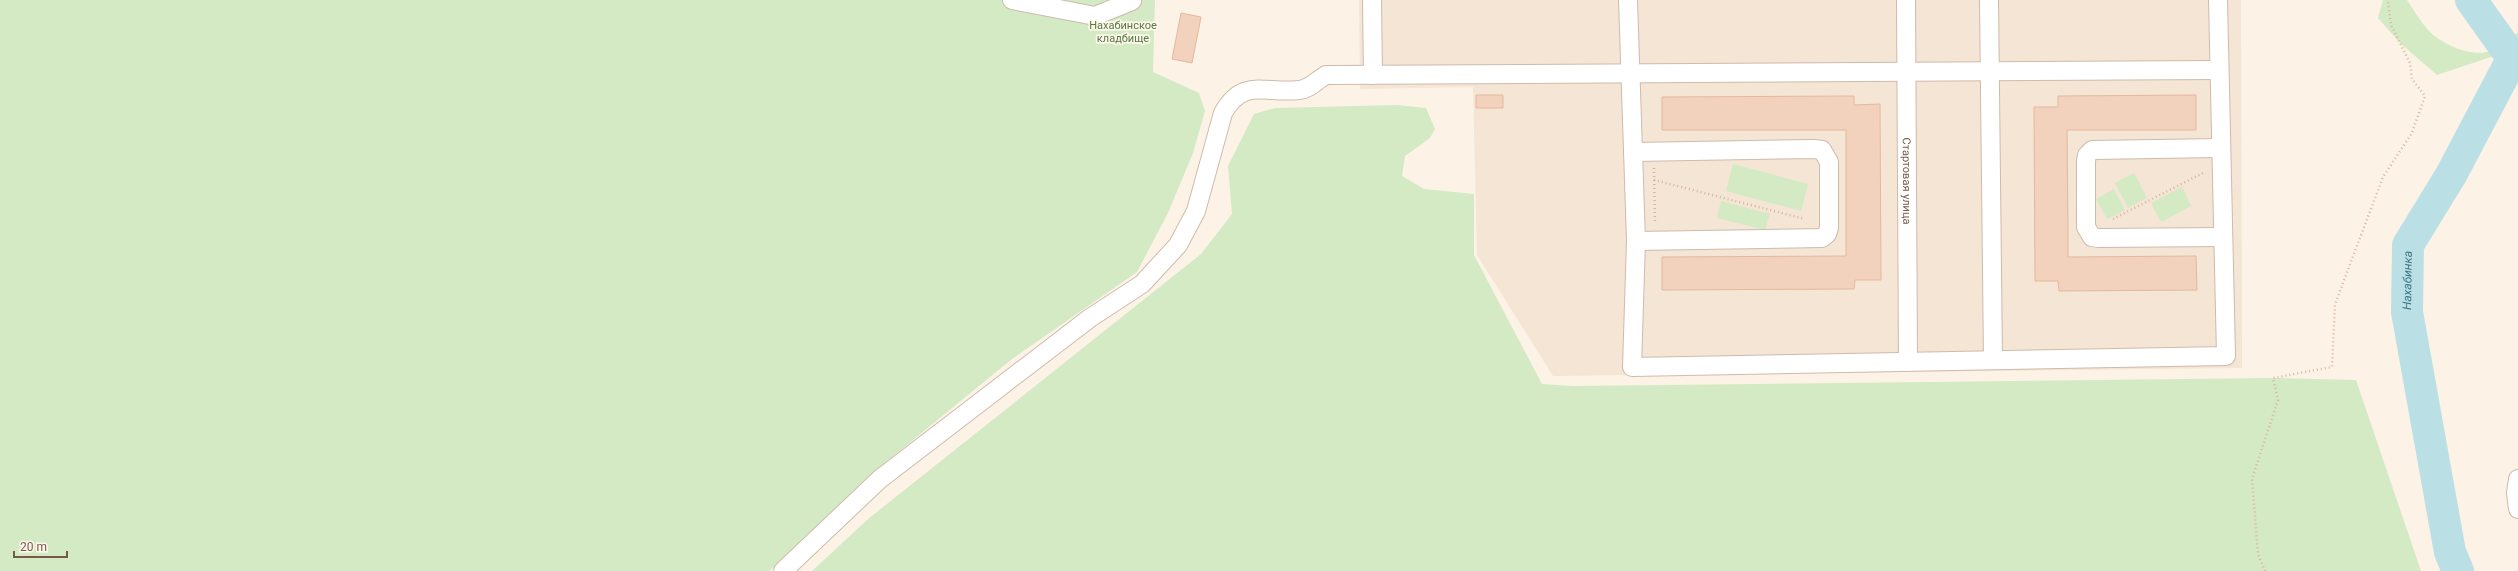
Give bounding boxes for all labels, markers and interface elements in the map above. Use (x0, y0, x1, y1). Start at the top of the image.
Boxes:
park label: Нахабинское кладбище (1089, 19, 1157, 45)
street label: Стартовая улица (1900, 138, 1913, 224)
water label: Нахабинка (2400, 251, 2415, 310)
scale bar (14, 533, 67, 559)
text: 20 m (20, 540, 47, 554)

